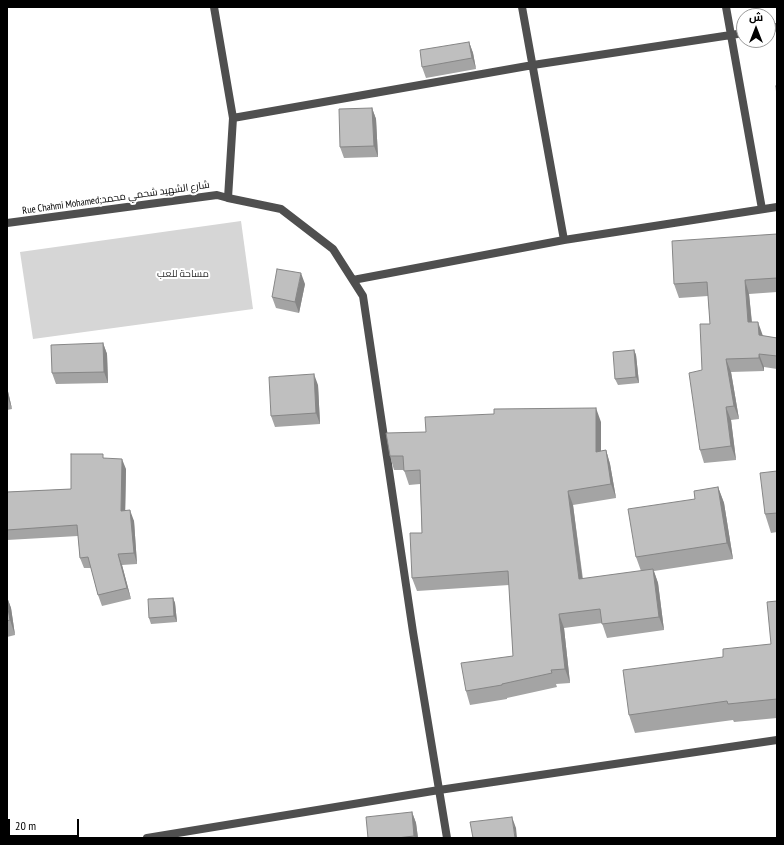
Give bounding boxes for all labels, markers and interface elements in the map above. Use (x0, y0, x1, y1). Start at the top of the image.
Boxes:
north arrow (736, 8, 776, 48)
text: ش (749, 10, 763, 24)
street label: Rue Chahmi Mohamed;شارع الشهيد شحمي محمد (22, 179, 210, 217)
park label: مساحة للعب (157, 268, 209, 280)
scale bar (10, 811, 81, 837)
text: 20 m (15, 818, 36, 833)

